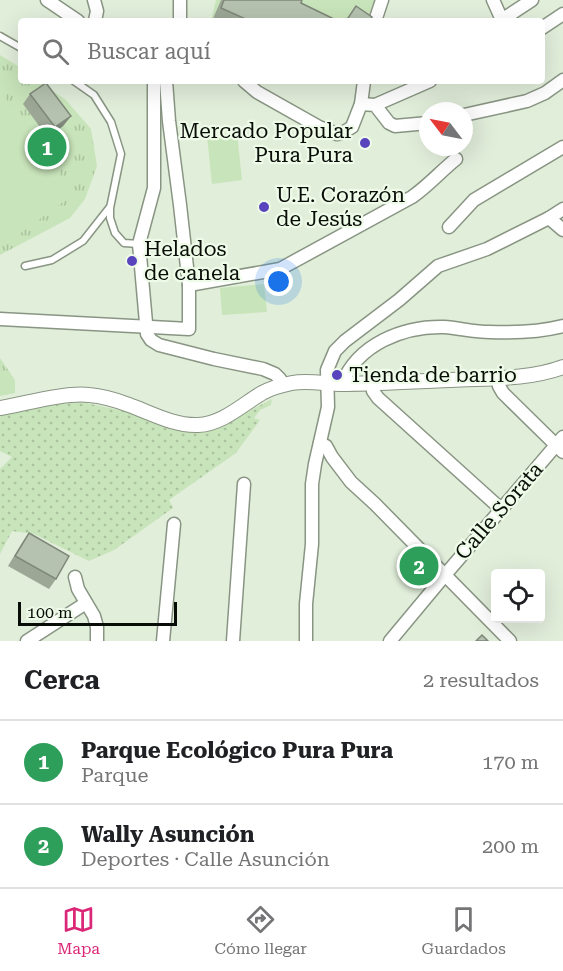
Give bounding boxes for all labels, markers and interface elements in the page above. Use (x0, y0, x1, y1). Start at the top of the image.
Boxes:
search box (18, 18, 545, 84)
icon: search (39, 35, 72, 68)
text: Buscar aquí (87, 39, 211, 64)
north arrow (419, 102, 473, 156)
place label: Mercado Popular Pura Pura (179, 119, 354, 167)
pin: 1 (28, 124, 66, 170)
marker: Mercado Popular Pura Pura (358, 136, 372, 150)
place label: U.E. Corazón de Jesús (276, 183, 405, 231)
marker: U.E. Corazón de Jesús (257, 200, 271, 214)
place label: Helados de canela (144, 237, 241, 285)
marker: Helados de canela (125, 254, 139, 268)
your location (264, 267, 293, 296)
place label: Tienda de barrio (349, 363, 517, 387)
marker: Tienda de barrio (330, 368, 344, 382)
street label: Calle Sorata (450, 457, 548, 565)
pin: 2 (400, 544, 438, 588)
map controls (491, 569, 545, 623)
button: locate (491, 569, 545, 623)
scale bar (18, 599, 177, 626)
text: 100 m (27, 603, 73, 622)
text: Cerca (24, 665, 100, 695)
text: 2 resultados (423, 668, 539, 692)
text: Parque Ecológico Pura Pura (81, 738, 393, 763)
text: 1 (38, 750, 49, 774)
text: 170 m (482, 750, 539, 774)
text: Parque (81, 763, 148, 787)
text: Wally Asunción (81, 822, 255, 847)
text: 2 (38, 834, 49, 858)
text: 200 m (482, 834, 539, 858)
text: Deportes · Calle Asunción (81, 847, 330, 871)
tab: Mapa (57, 903, 100, 958)
tab: Cómo llegar (214, 903, 307, 958)
tab: Guardados (421, 903, 506, 958)

